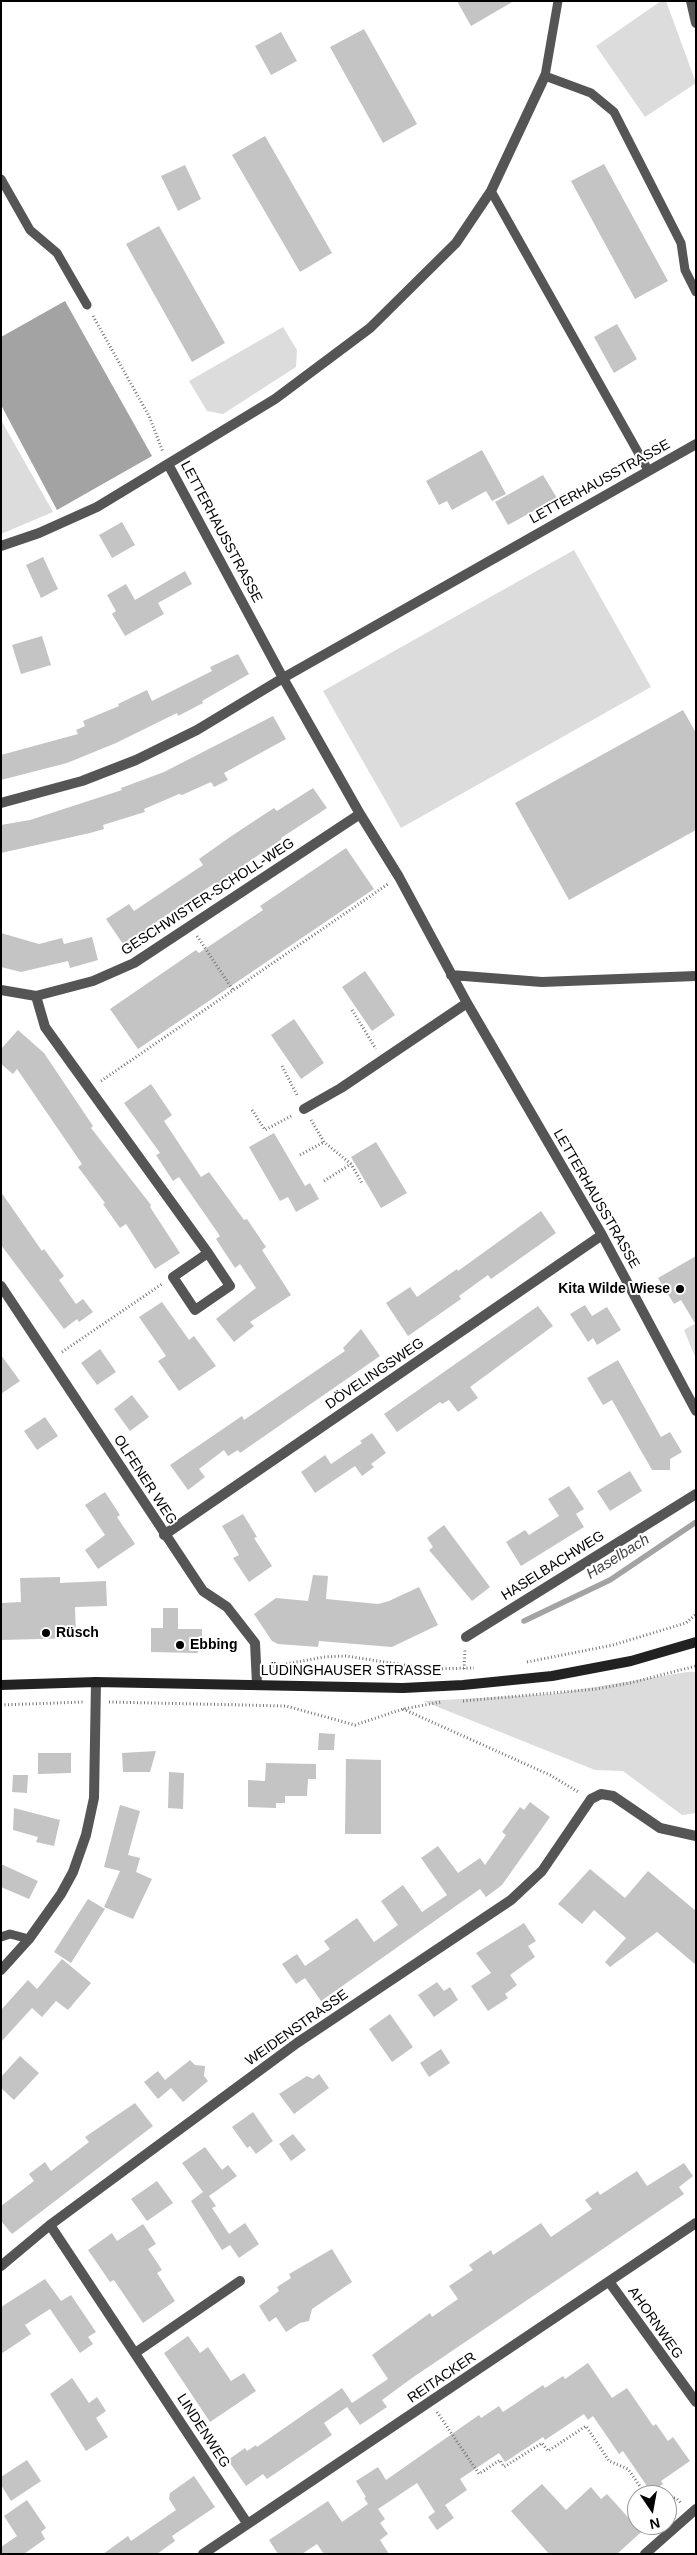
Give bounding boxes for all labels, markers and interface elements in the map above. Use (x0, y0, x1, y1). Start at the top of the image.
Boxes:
street label: LETTERHAUSSTRASSE (527, 436, 673, 528)
street label: LETTERHAUSSTRASSE (177, 458, 265, 606)
street label: GESCHWISTER-SCHOLL-WEG (118, 835, 298, 959)
street label: LETTERHAUSSTRASSE (549, 1126, 643, 1272)
place label: Kita Wilde Wiese (558, 1281, 670, 1297)
marker: Kita Wilde Wiese (674, 1283, 686, 1295)
street label: DÖVELINGSWEG (323, 1335, 427, 1413)
street label: OLFENER WEG (110, 1432, 180, 1528)
street label: HASELBACHWEG (498, 1528, 608, 1604)
water label: Haselbach (583, 1531, 653, 1583)
place label: Rüsch (56, 1625, 99, 1641)
marker: Rüsch (40, 1627, 52, 1639)
place label: Ebbing (190, 1637, 237, 1653)
marker: Ebbing (174, 1639, 186, 1651)
street label: LÜDINGHAUSER STRASSE (261, 1663, 441, 1679)
street label: WEIDENSTRASSE (242, 1986, 352, 2070)
street label: AHORNWEG (624, 2284, 686, 2362)
street label: REITACKER (405, 2349, 479, 2407)
street label: LINDENWEG (173, 2391, 233, 2471)
north arrow (627, 2485, 677, 2535)
text: N (648, 2515, 662, 2533)

